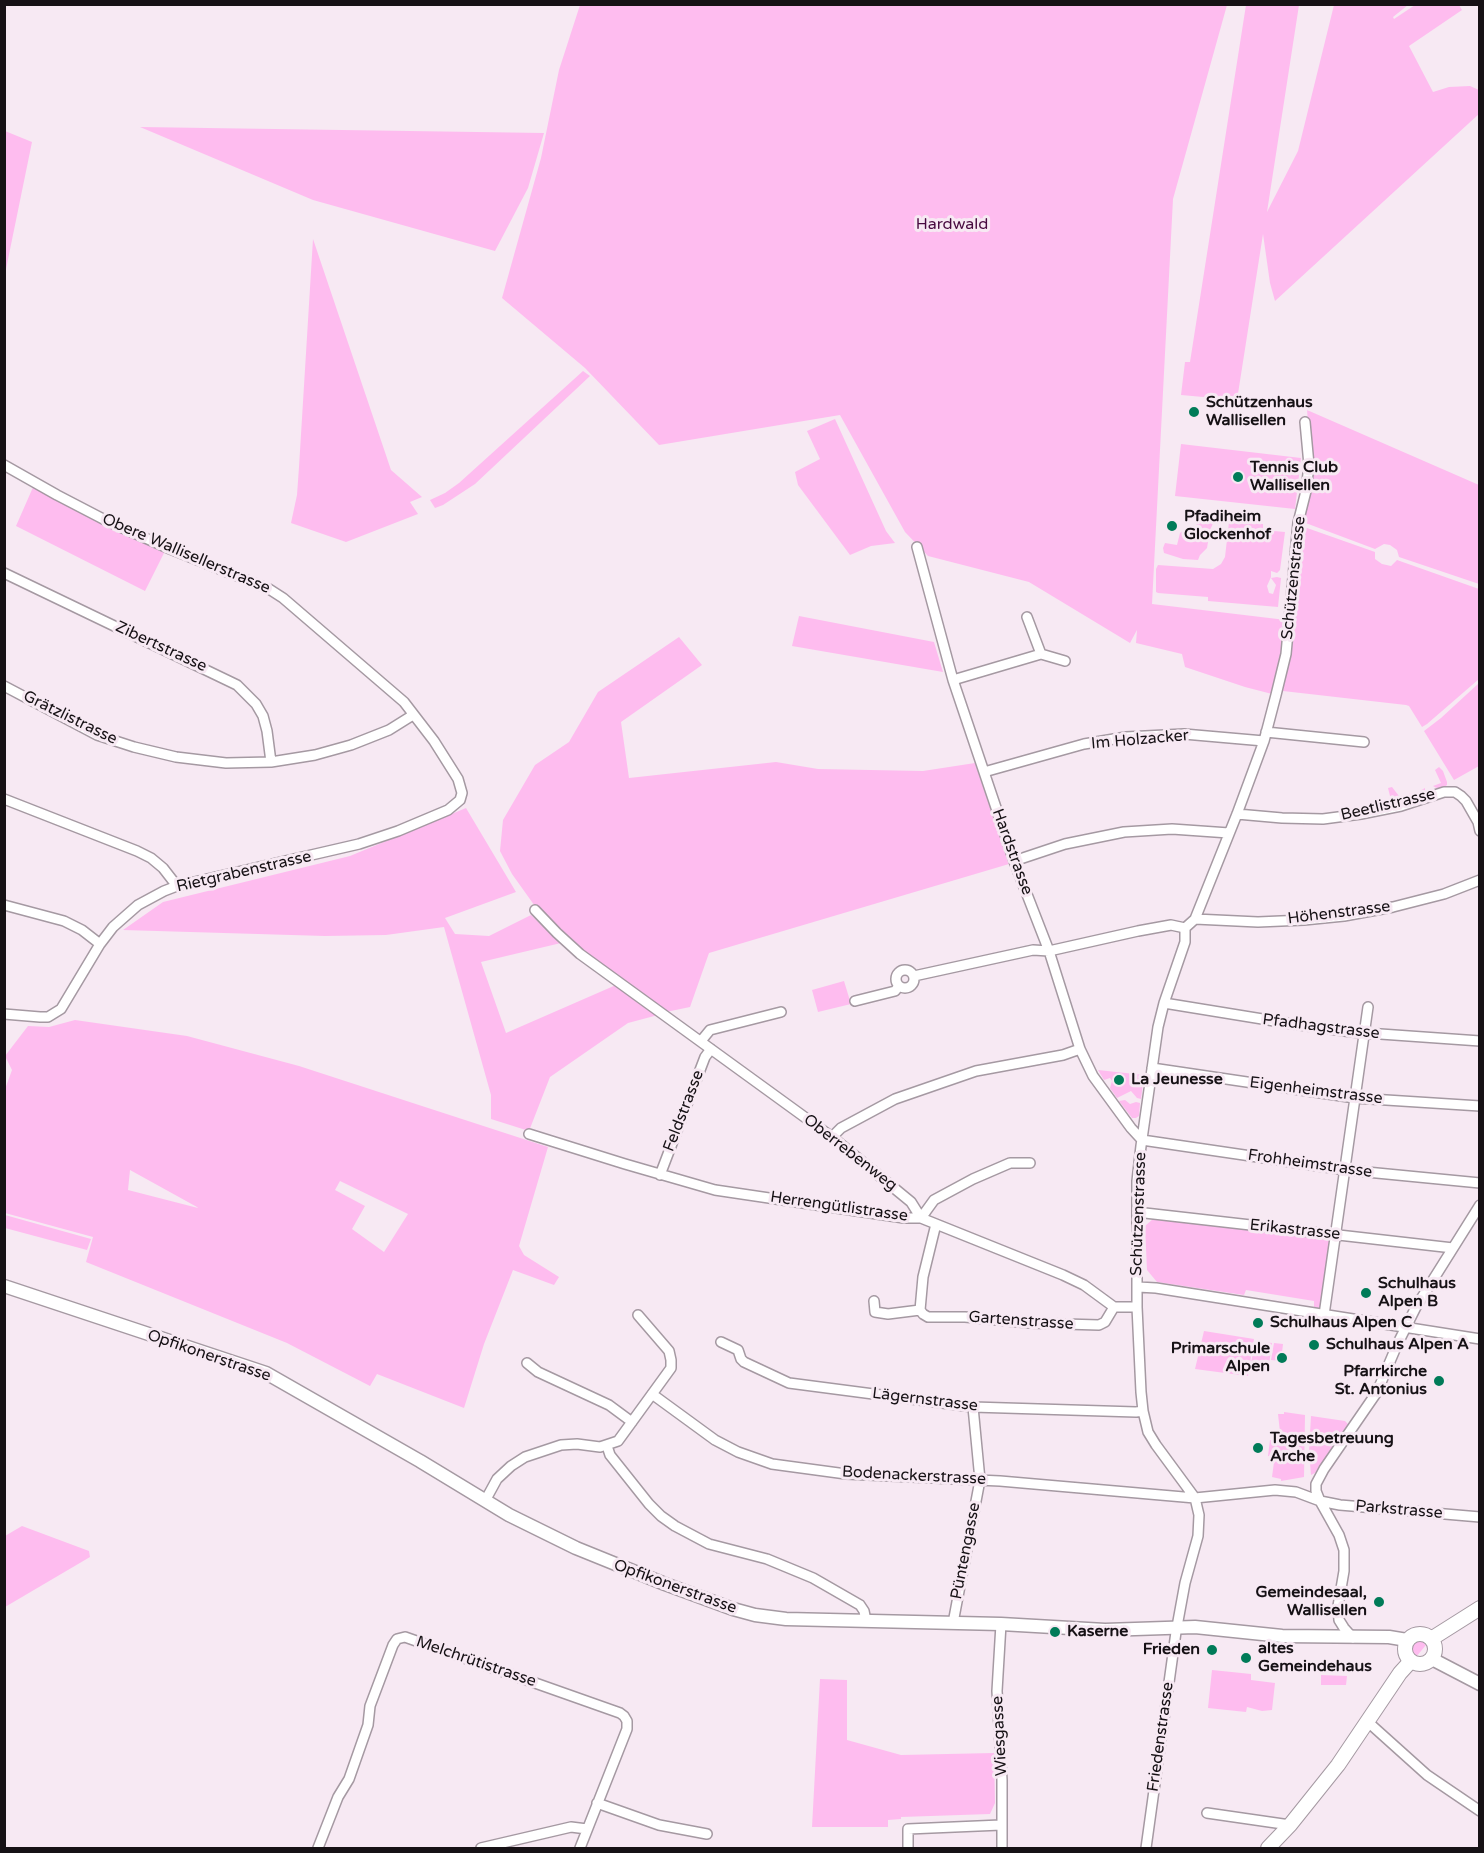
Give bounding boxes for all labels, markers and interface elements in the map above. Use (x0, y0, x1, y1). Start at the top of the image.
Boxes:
park label: Hardwald (916, 215, 988, 235)
place label: Schützenhaus Wallisellen (1206, 393, 1313, 431)
marker: Schützenhaus Wallisellen (1187, 405, 1201, 419)
place label: Tennis Club Wallisellen (1250, 458, 1338, 496)
marker: Tennis Club Wallisellen (1231, 470, 1245, 484)
place label: Pfadiheim Glockenhof (1184, 507, 1271, 545)
street label: Obere Wallisellerstrasse (99, 510, 273, 598)
street label: Schützenstrasse (1278, 515, 1310, 641)
marker: Pfadiheim Glockenhof (1165, 519, 1179, 533)
street label: Zibertstrasse (112, 617, 210, 677)
street label: Grätzlistrasse (20, 687, 120, 749)
street label: Im Holzacker (1090, 726, 1190, 754)
street label: Beetlistrasse (1339, 785, 1437, 825)
street label: Hardstrasse (988, 806, 1036, 898)
street label: Rietgrabenstrasse (175, 847, 313, 897)
street label: Höhenstrasse (1287, 897, 1391, 929)
street label: Pfadhagstrasse (1261, 1010, 1381, 1044)
street label: Feldstrasse (660, 1068, 708, 1154)
place label: La Jeunesse (1131, 1070, 1223, 1090)
marker: La Jeunesse (1112, 1073, 1126, 1087)
street label: Eigenheimstrasse (1248, 1073, 1384, 1109)
street label: Oberrebenweg (799, 1110, 901, 1196)
street label: Frohheimstrasse (1247, 1146, 1373, 1182)
street label: Schützenstrasse (1127, 1152, 1151, 1276)
street label: Herrengütlistrasse (769, 1188, 909, 1226)
street label: Erikastrasse (1249, 1216, 1341, 1244)
place label: Schulhaus Alpen B (1378, 1274, 1456, 1312)
marker: Schulhaus Alpen B (1359, 1286, 1373, 1300)
street label: Gartenstrasse (968, 1308, 1074, 1334)
place label: Schulhaus Alpen C (1270, 1313, 1412, 1333)
marker: Schulhaus Alpen C (1251, 1316, 1265, 1330)
street label: Opfikonerstrasse (145, 1326, 273, 1386)
place label: Schulhaus Alpen A (1326, 1335, 1469, 1355)
marker: Schulhaus Alpen A (1307, 1338, 1321, 1352)
place label: Primarschule Alpen (1171, 1339, 1270, 1377)
marker: Primarschule Alpen (1275, 1351, 1289, 1365)
place label: Pfarrkirche St. Antonius (1335, 1362, 1427, 1400)
marker: Pfarrkirche St. Antonius (1432, 1374, 1446, 1388)
street label: Lägernstrasse (871, 1384, 979, 1416)
place label: Tagesbetreuung Arche (1270, 1429, 1394, 1467)
marker: Tagesbetreuung Arche (1251, 1441, 1265, 1455)
street label: Bodenackerstrasse (842, 1463, 986, 1489)
street label: Parkstrasse (1355, 1497, 1443, 1523)
street label: Püntengasse (947, 1501, 985, 1601)
street label: Opfikonerstrasse (611, 1556, 739, 1618)
place label: Gemeindesaal, Wallisellen (1255, 1583, 1367, 1621)
marker: Gemeindesaal, Wallisellen (1372, 1595, 1386, 1609)
place label: Kaserne (1067, 1622, 1128, 1642)
marker: Kaserne (1048, 1625, 1062, 1639)
street label: Melchrütistrasse (413, 1632, 539, 1692)
place label: altes Gemeindehaus (1258, 1639, 1372, 1677)
place label: Frieden (1143, 1640, 1200, 1660)
marker: Frieden (1205, 1643, 1219, 1657)
marker: altes Gemeindehaus (1239, 1651, 1253, 1665)
street label: Friedenstrasse (1144, 1681, 1178, 1793)
street label: Wiesgasse (988, 1695, 1012, 1777)

